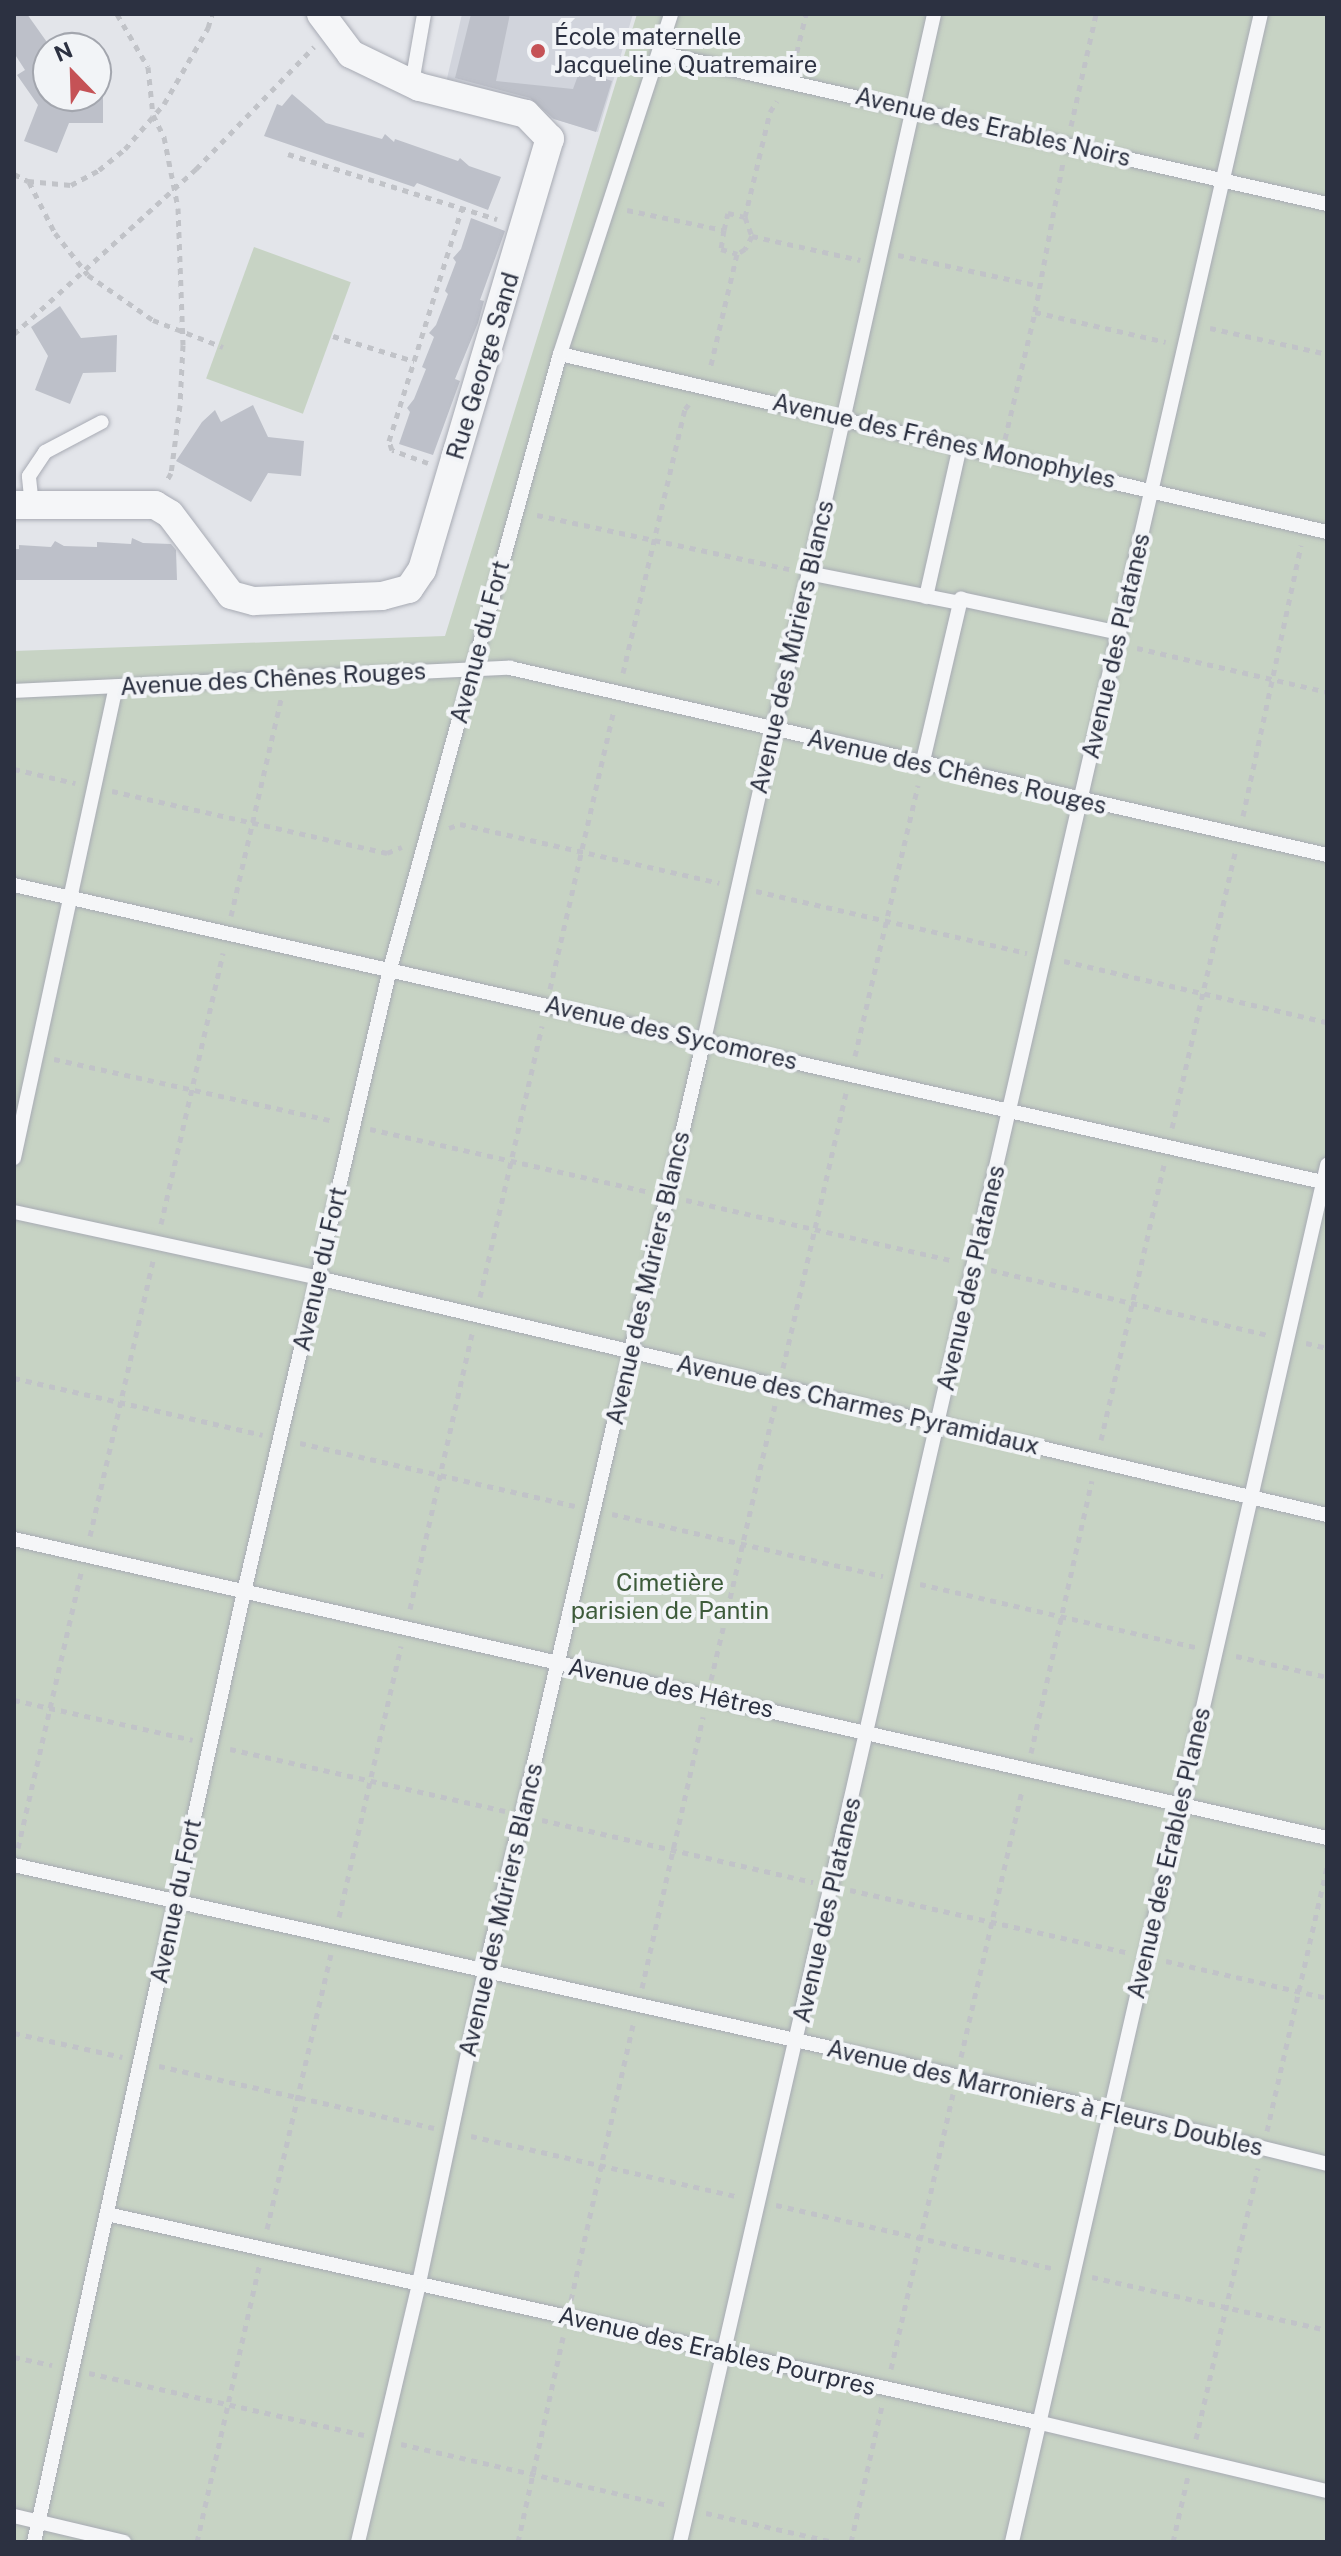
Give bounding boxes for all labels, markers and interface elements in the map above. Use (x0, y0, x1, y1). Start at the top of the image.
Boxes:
place label: École maternelle Jacqueline Quatremaire (554, 23, 818, 79)
north arrow (32, 32, 112, 112)
text: N (50, 36, 76, 67)
marker: École maternelle Jacqueline Quatremaire (529, 42, 547, 60)
street label: Avenue des Erables Noirs (852, 81, 1134, 173)
street label: Rue George Sand (441, 269, 525, 463)
street label: Avenue des Frênes Monophyles (770, 387, 1118, 495)
street label: Avenue des Mûriers Blancs (744, 497, 840, 797)
street label: Avenue des Platanes (1076, 530, 1156, 762)
street label: Avenue du Fort (444, 557, 516, 727)
street label: Avenue des Chênes Rouges (119, 657, 427, 701)
street label: Avenue des Chênes Rouges (804, 723, 1110, 821)
street label: Avenue des Sycomores (542, 990, 800, 1076)
street label: Avenue des Mûriers Blancs (600, 1128, 696, 1428)
street label: Avenue des Platanes (931, 1162, 1011, 1394)
street label: Avenue du Fort (287, 1184, 353, 1354)
street label: Avenue des Charmes Pyramidaux (674, 1349, 1042, 1461)
park label: Cimetière parisien de Pantin (571, 1569, 769, 1625)
street label: Avenue des Hêtres (566, 1652, 776, 1724)
street label: Avenue des Erables Planes (1121, 1704, 1217, 2002)
street label: Avenue des Mûriers Blancs (453, 1760, 549, 2060)
street label: Avenue des Platanes (787, 1794, 867, 2026)
street label: Avenue du Fort (144, 1816, 208, 1986)
street label: Avenue des Marroniers à Fleurs Doubles (824, 2034, 1266, 2162)
street label: Avenue des Erables Pourpres (556, 2300, 878, 2402)

